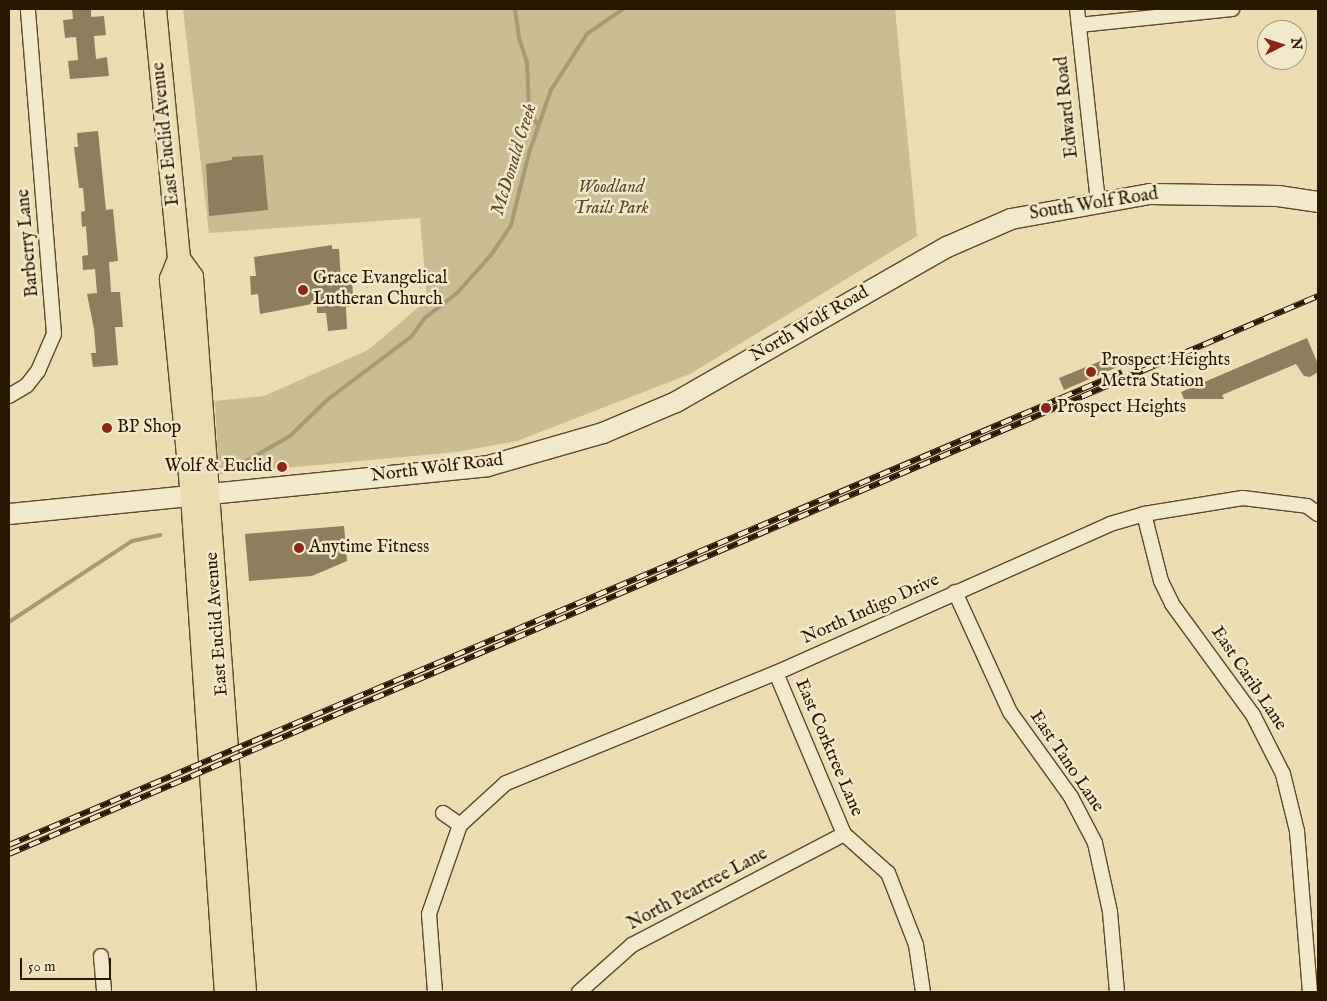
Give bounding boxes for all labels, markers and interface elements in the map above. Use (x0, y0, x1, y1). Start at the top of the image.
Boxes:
north arrow (1257, 20, 1307, 70)
text: N (1286, 37, 1305, 51)
street label: Edward Road (1052, 55, 1084, 159)
street label: East Euclid Avenue (149, 61, 185, 207)
water label: McDonald Creek (487, 101, 543, 219)
park label: Woodland Trails Park (573, 178, 649, 220)
street label: South Wolf Road (1028, 184, 1160, 226)
street label: Barberry Lane (14, 188, 44, 298)
place label: Grace Evangelical Lutheran Church (313, 269, 447, 312)
street label: North Wolf Road (747, 282, 873, 368)
marker: Grace Evangelical Lutheran Church (297, 284, 309, 296)
place label: Prospect Heights Metra Station (1101, 351, 1230, 394)
marker: Prospect Heights Metra Station (1085, 366, 1097, 378)
place label: Prospect Heights (1057, 397, 1186, 419)
marker: Prospect Heights (1039, 401, 1053, 415)
place label: BP Shop (117, 417, 181, 439)
marker: BP Shop (101, 422, 113, 434)
street label: North Wolf Road (370, 450, 504, 488)
place label: Wolf & Euclid (165, 456, 272, 478)
marker: Wolf & Euclid (276, 461, 288, 473)
place label: Anytime Fitness (309, 537, 429, 559)
marker: Anytime Fitness (293, 542, 305, 554)
street label: East Euclid Avenue (202, 551, 234, 697)
street label: North Indigo Drive (799, 570, 943, 650)
street label: East Carib Lane (1205, 623, 1291, 735)
street label: East Corktree Lane (789, 676, 867, 820)
street label: East Tano Lane (1024, 707, 1108, 817)
street label: North Peartree Lane (624, 844, 772, 936)
scale bar (22, 948, 114, 980)
text: 50 m (28, 957, 56, 976)

